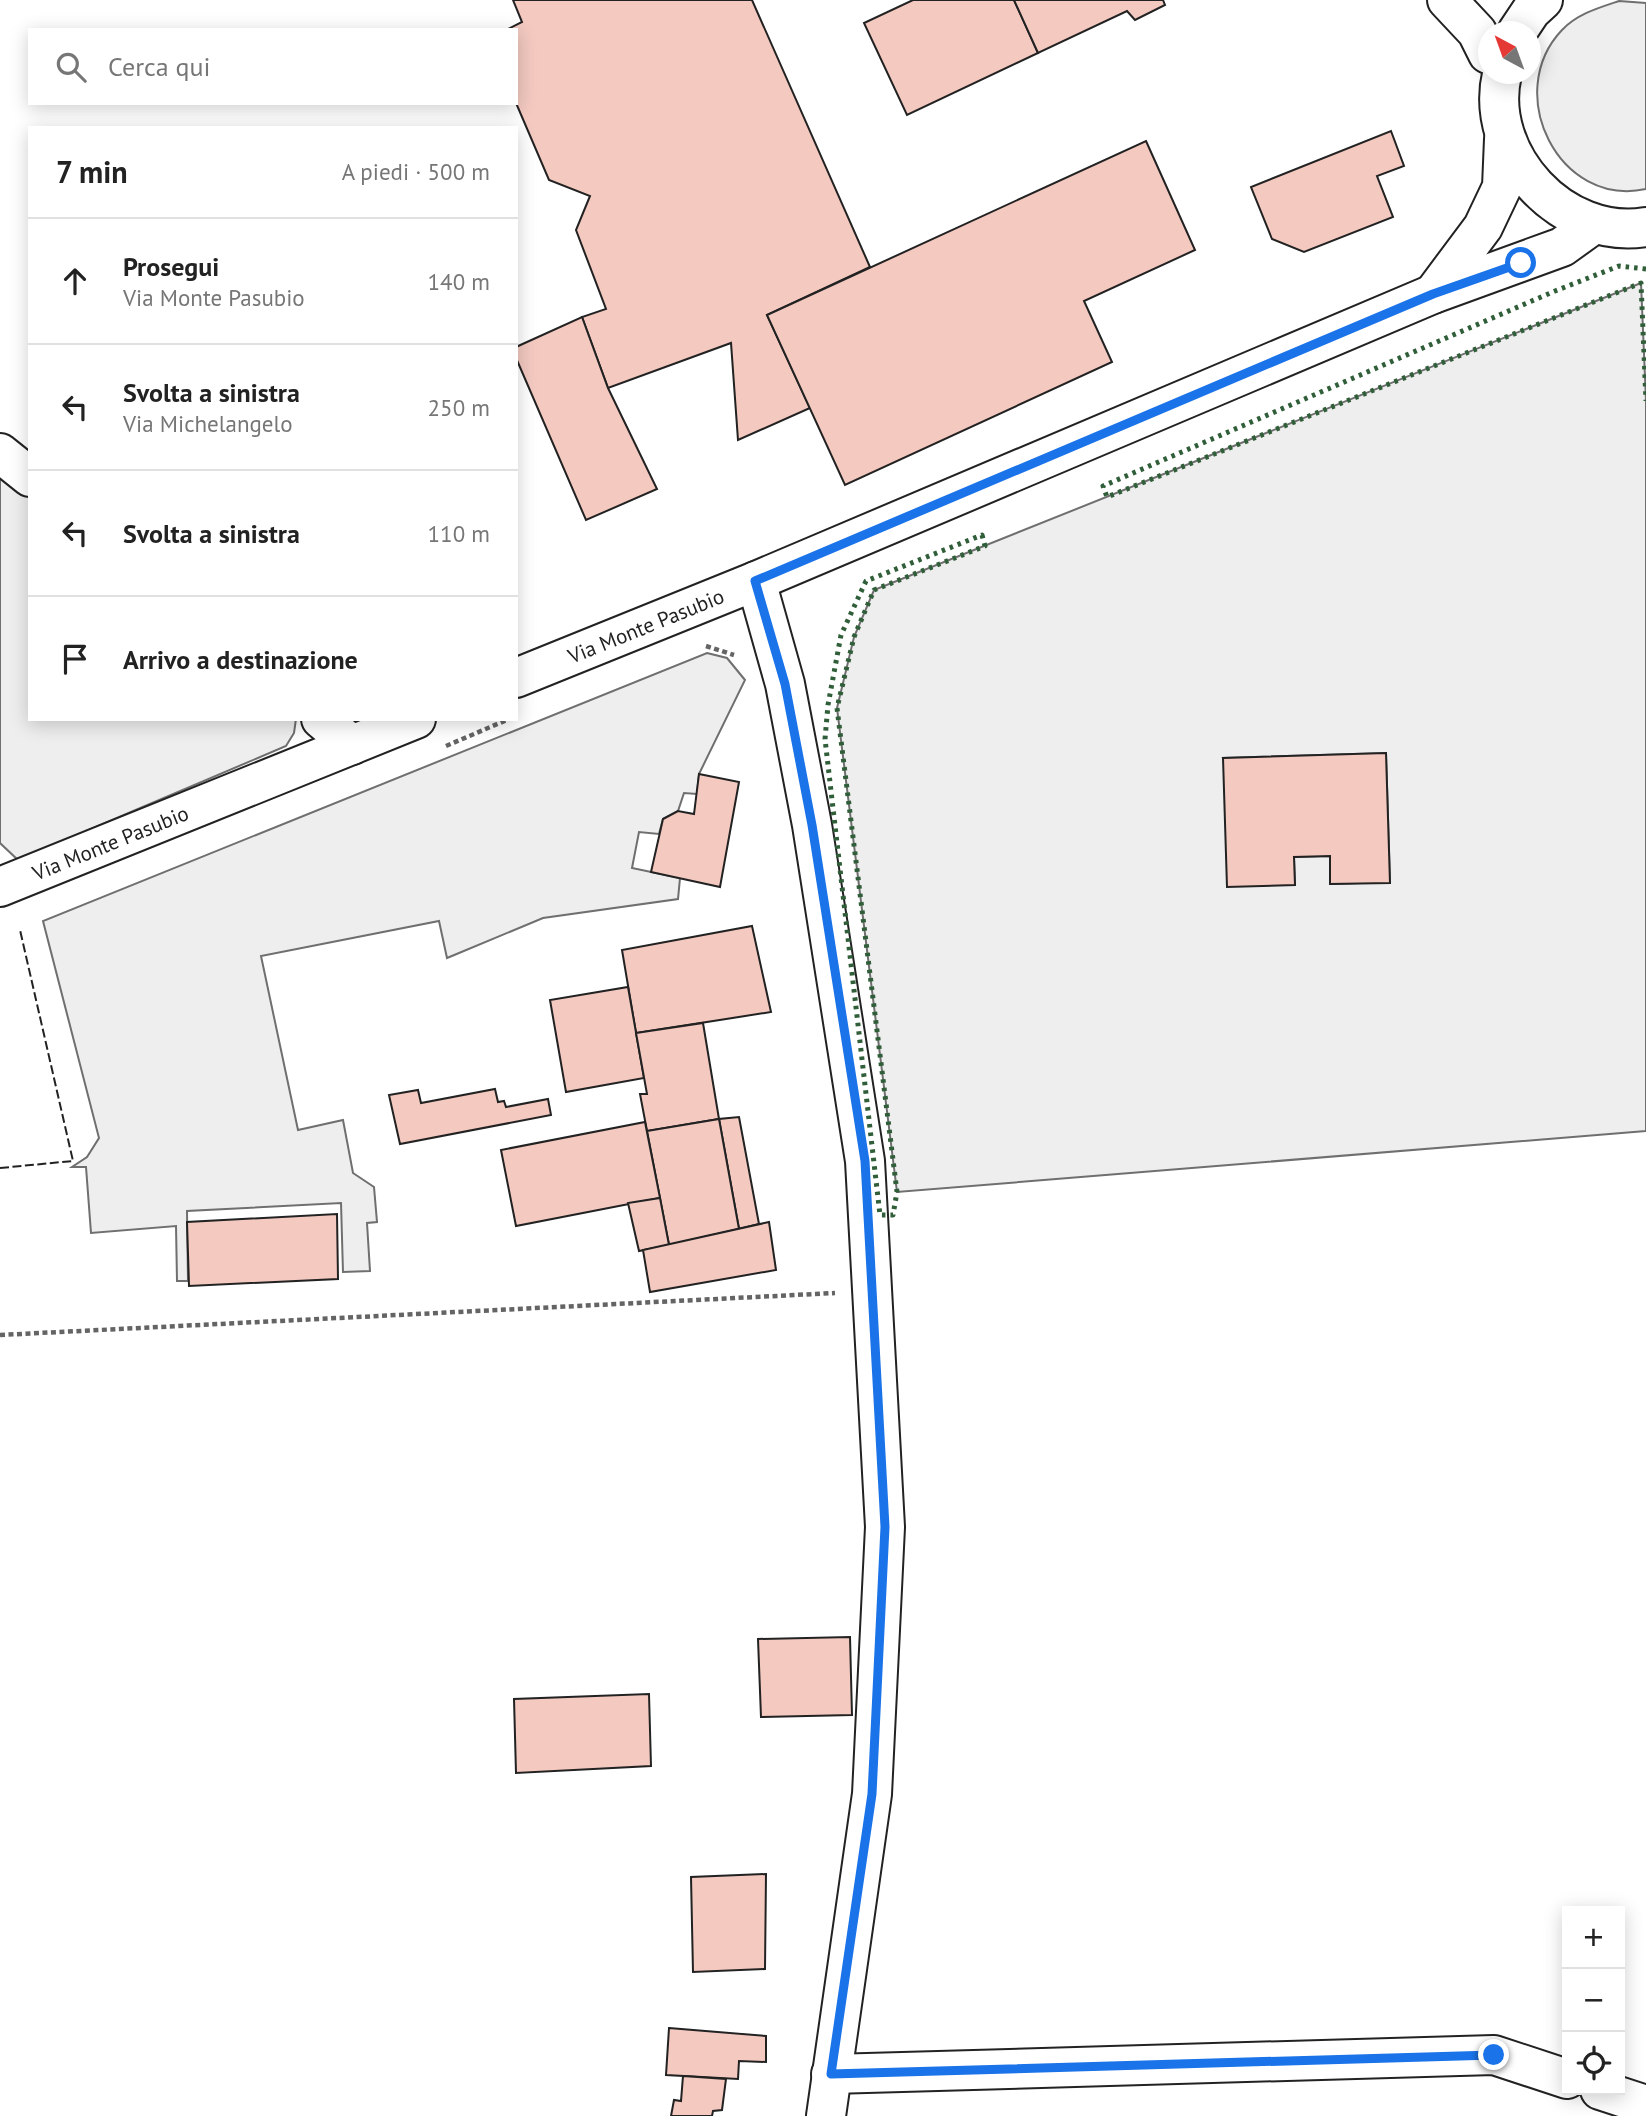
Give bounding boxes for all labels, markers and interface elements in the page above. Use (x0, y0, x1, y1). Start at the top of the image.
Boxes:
north arrow (1478, 21, 1541, 84)
search box (28, 28, 518, 105)
icon: search (52, 48, 90, 86)
text: Cerca qui (108, 50, 211, 83)
text: 7 min (56, 152, 128, 191)
text: A piedi · 500 m (342, 157, 490, 186)
route start (1505, 247, 1536, 278)
text: Prosegui (123, 250, 219, 283)
icon: ahead (56, 262, 94, 300)
text: 140 m (428, 267, 490, 296)
text: Via Monte Pasubio (123, 283, 305, 312)
text: Svolta a sinistra (123, 376, 300, 409)
icon: left (56, 388, 94, 426)
text: 250 m (428, 393, 490, 422)
text: Via Michelangelo (123, 409, 293, 438)
icon: left (56, 514, 94, 552)
text: Svolta a sinistra (123, 517, 300, 550)
text: 110 m (428, 519, 490, 548)
street label: Via Monte Pasubio (563, 582, 728, 670)
icon: arrive (56, 640, 94, 678)
text: Arrivo a destinazione (123, 643, 358, 676)
street label: Via Monte Pasubio (27, 799, 192, 886)
map controls (1562, 1906, 1625, 2095)
button: + (1562, 1906, 1625, 1969)
button: − (1562, 1969, 1625, 2032)
button: locate (1562, 2032, 1625, 2095)
route end (1478, 2039, 1509, 2070)

